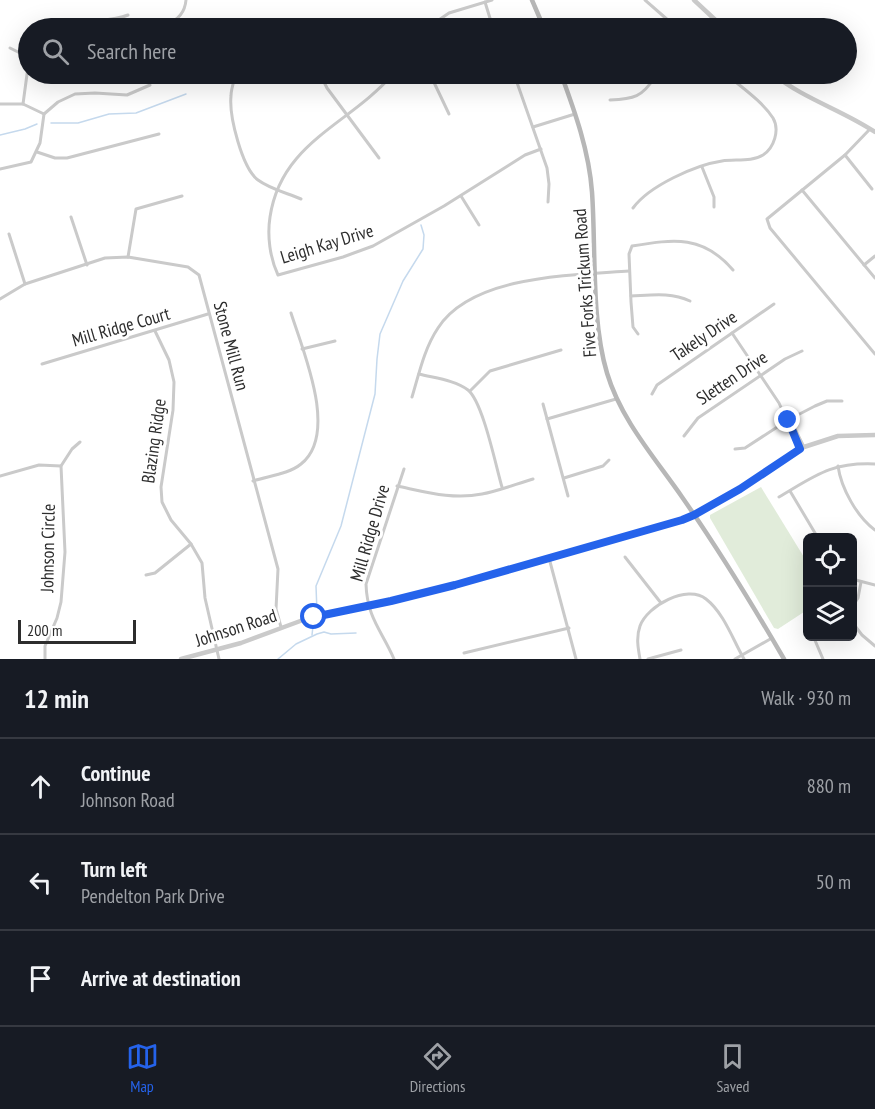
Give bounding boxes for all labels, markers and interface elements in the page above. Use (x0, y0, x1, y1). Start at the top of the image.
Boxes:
search box (18, 18, 857, 84)
icon: search (39, 35, 72, 68)
text: Search here (87, 37, 176, 65)
street label: Five Forks Trickum Road (568, 208, 601, 358)
street label: Leigh Kay Drive (278, 218, 376, 269)
street label: Stone Mill Run (209, 299, 254, 393)
street label: Mill Ridge Court (69, 302, 172, 351)
street label: Takely Drive (666, 305, 741, 366)
street label: Sletten Drive (692, 345, 772, 410)
street label: Blazing Ridge (136, 397, 171, 485)
route end (774, 406, 800, 432)
street label: Mill Ridge Drive (345, 482, 394, 584)
street label: Johnson Circle (35, 503, 60, 594)
map controls (803, 533, 857, 641)
button: locate (803, 533, 857, 587)
button: layers (803, 587, 857, 641)
route start (300, 603, 326, 629)
street label: Johnson Road (191, 604, 279, 652)
scale bar (18, 617, 136, 644)
text: 200 m (27, 620, 62, 640)
text: 12 min (24, 682, 89, 715)
text: Walk · 930 m (761, 685, 851, 711)
text: Continue (81, 759, 151, 787)
icon: ahead (24, 770, 57, 803)
text: 880 m (807, 773, 851, 799)
text: Johnson Road (81, 787, 175, 813)
text: Turn left (81, 855, 147, 883)
icon: left (24, 866, 57, 899)
text: 50 m (816, 869, 851, 895)
text: Pendelton Park Drive (81, 883, 225, 909)
icon: arrive (24, 962, 57, 995)
text: Arrive at destination (81, 964, 241, 992)
tab: Map (126, 1040, 159, 1096)
tab: Directions (410, 1040, 465, 1096)
tab: Saved (716, 1040, 749, 1096)

